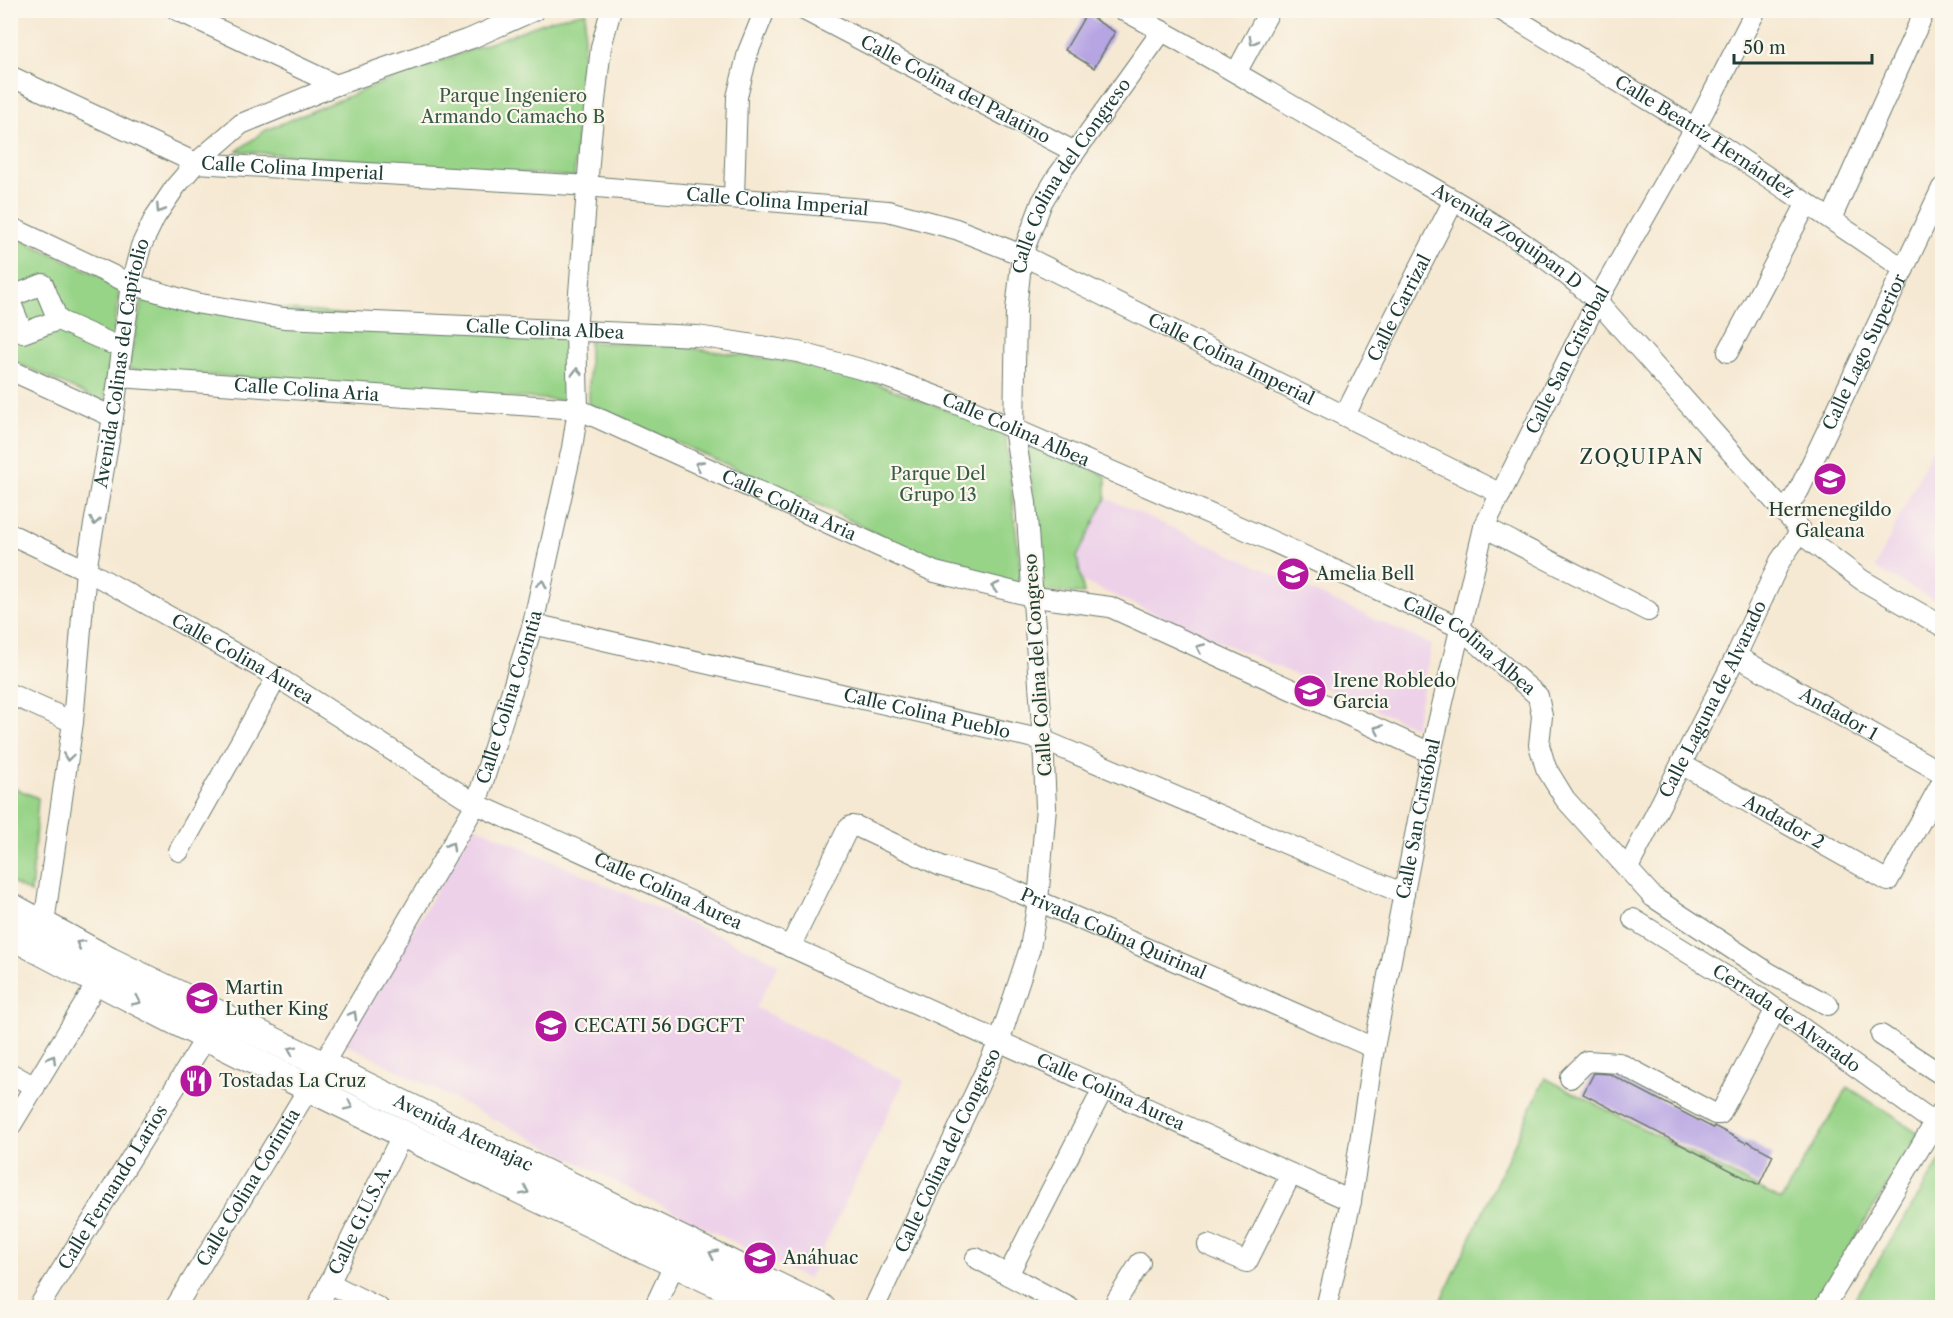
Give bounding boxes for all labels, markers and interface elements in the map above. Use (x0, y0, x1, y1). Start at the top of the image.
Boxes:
scale bar (1734, 27, 1872, 65)
street label: Calle Colina del Palatino (857, 31, 1054, 148)
one-way arrow (1249, 35, 1260, 45)
text: 50 m (1743, 37, 1786, 59)
street label: Calle Beatriz Hernández (1611, 71, 1799, 203)
street label: Calle Colina del Congreso (1009, 74, 1135, 275)
park label: Parque Ingeniero Armando Camacho B (420, 85, 605, 128)
street label: Calle Colina Imperial (201, 152, 384, 185)
street label: Avenida Zoquipan D (1427, 178, 1587, 294)
street label: Calle Colina Imperial (685, 183, 869, 220)
one-way arrow (156, 203, 168, 213)
street label: Avenida Colinas del Capitolio (90, 234, 154, 491)
street label: Calle Carrizal (1363, 251, 1436, 365)
street label: Calle Lago Superior (1818, 270, 1911, 434)
street label: Calle San Cristóbal (1521, 282, 1614, 438)
street label: Calle Colina Imperial (1144, 309, 1318, 410)
street label: Calle Colina Albea (465, 315, 625, 344)
one-way arrow (571, 367, 583, 376)
street label: Calle Colina Aria (233, 374, 380, 406)
street label: Calle Colina Albea (939, 388, 1093, 471)
district label: ZOQUIPAN (1579, 445, 1705, 469)
one-way arrow (695, 460, 706, 472)
school or university icon: Hermenegildo Galeana (1812, 461, 1848, 497)
park label: Parque Del Grupo 13 (890, 463, 986, 506)
street label: Calle Colina Aria (718, 465, 860, 546)
place label: Hermenegildo Galeana (1768, 499, 1892, 542)
one-way arrow (89, 516, 102, 526)
street label: Calle Colina del Congreso (1019, 553, 1057, 777)
school or university icon: Amelia Bell (1275, 556, 1311, 592)
place label: Amelia Bell (1315, 563, 1414, 585)
one-way arrow (534, 579, 547, 589)
one-way arrow (990, 582, 1000, 595)
street label: Calle Colina Albea (1399, 592, 1540, 700)
street label: Calle Laguna de Alvarado (1655, 597, 1771, 802)
street label: Calle Colina Corintia (472, 608, 547, 787)
street label: Calle Colina Áurea (168, 609, 318, 709)
one-way arrow (1196, 643, 1207, 655)
place label: Irene Robledo Garcia (1333, 670, 1456, 713)
school or university icon: Irene Robledo Garcia (1292, 673, 1328, 709)
street label: Andador 1 (1795, 683, 1882, 745)
street label: Calle Colina Pueblo (841, 684, 1013, 743)
one-way arrow (1373, 724, 1384, 736)
street label: Calle San Cristóbal (1392, 736, 1445, 901)
one-way arrow (62, 752, 74, 761)
street label: Andador 2 (1738, 790, 1828, 854)
one-way arrow (444, 842, 456, 853)
street label: Calle Colina Áurea (590, 848, 746, 935)
street label: Privada Colina Quirinal (1017, 884, 1209, 984)
one-way arrow (76, 940, 86, 951)
street label: Cerrada de Alvarado (1708, 960, 1865, 1077)
place label: Martin Luther King (225, 977, 328, 1020)
school or university icon: Martin Luther King (184, 980, 220, 1016)
one-way arrow (130, 994, 141, 1005)
school or university icon: CECATI 56 DGCFT (533, 1008, 569, 1044)
one-way arrow (345, 1011, 357, 1021)
place label: CECATI 56 DGCFT (574, 1015, 745, 1037)
street label: Calle Colina del Congreso (891, 1045, 1005, 1256)
one-way arrow (288, 1046, 299, 1057)
street label: Calle Colina Áurea (1033, 1049, 1189, 1135)
one-way arrow (44, 1055, 56, 1065)
restaurant icon: Tostadas La Cruz (178, 1063, 214, 1099)
place label: Tostadas La Cruz (219, 1070, 366, 1092)
street label: Avenida Atemajac (389, 1089, 537, 1176)
one-way arrow (343, 1099, 354, 1111)
street label: Calle Fernando Larios (54, 1101, 172, 1274)
street label: Calle Colina Corintia (192, 1104, 305, 1270)
street label: Calle G.U.S.A. (324, 1162, 396, 1278)
one-way arrow (518, 1184, 529, 1195)
school or university icon: Anáhuac (742, 1240, 778, 1276)
place label: Anáhuac (782, 1247, 858, 1269)
one-way arrow (708, 1250, 719, 1262)

